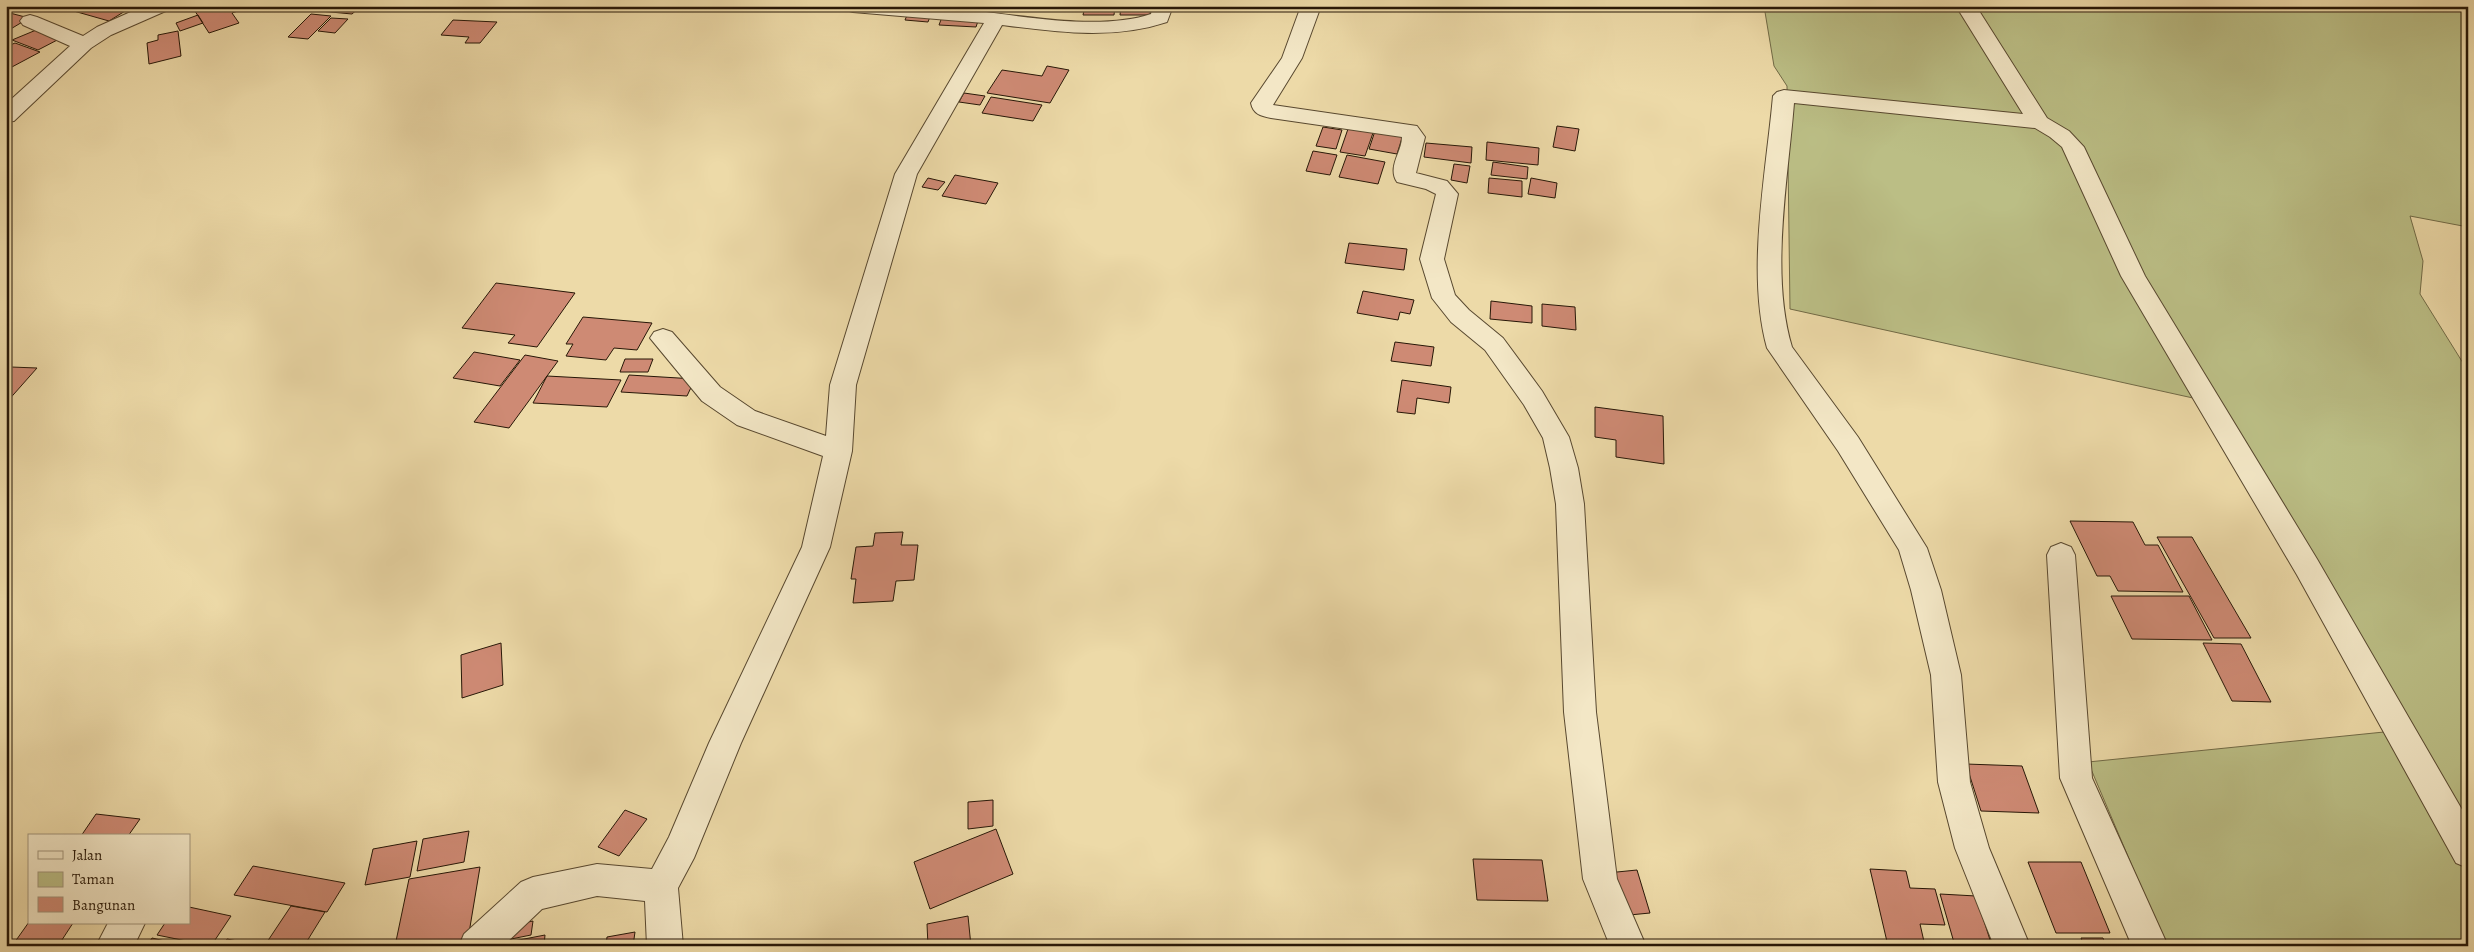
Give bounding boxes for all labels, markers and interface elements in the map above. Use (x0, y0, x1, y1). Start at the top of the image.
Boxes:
legend (28, 834, 190, 924)
text: Jalan (72, 845, 102, 865)
text: Taman (72, 869, 114, 889)
text: Bangunan (72, 895, 135, 915)

